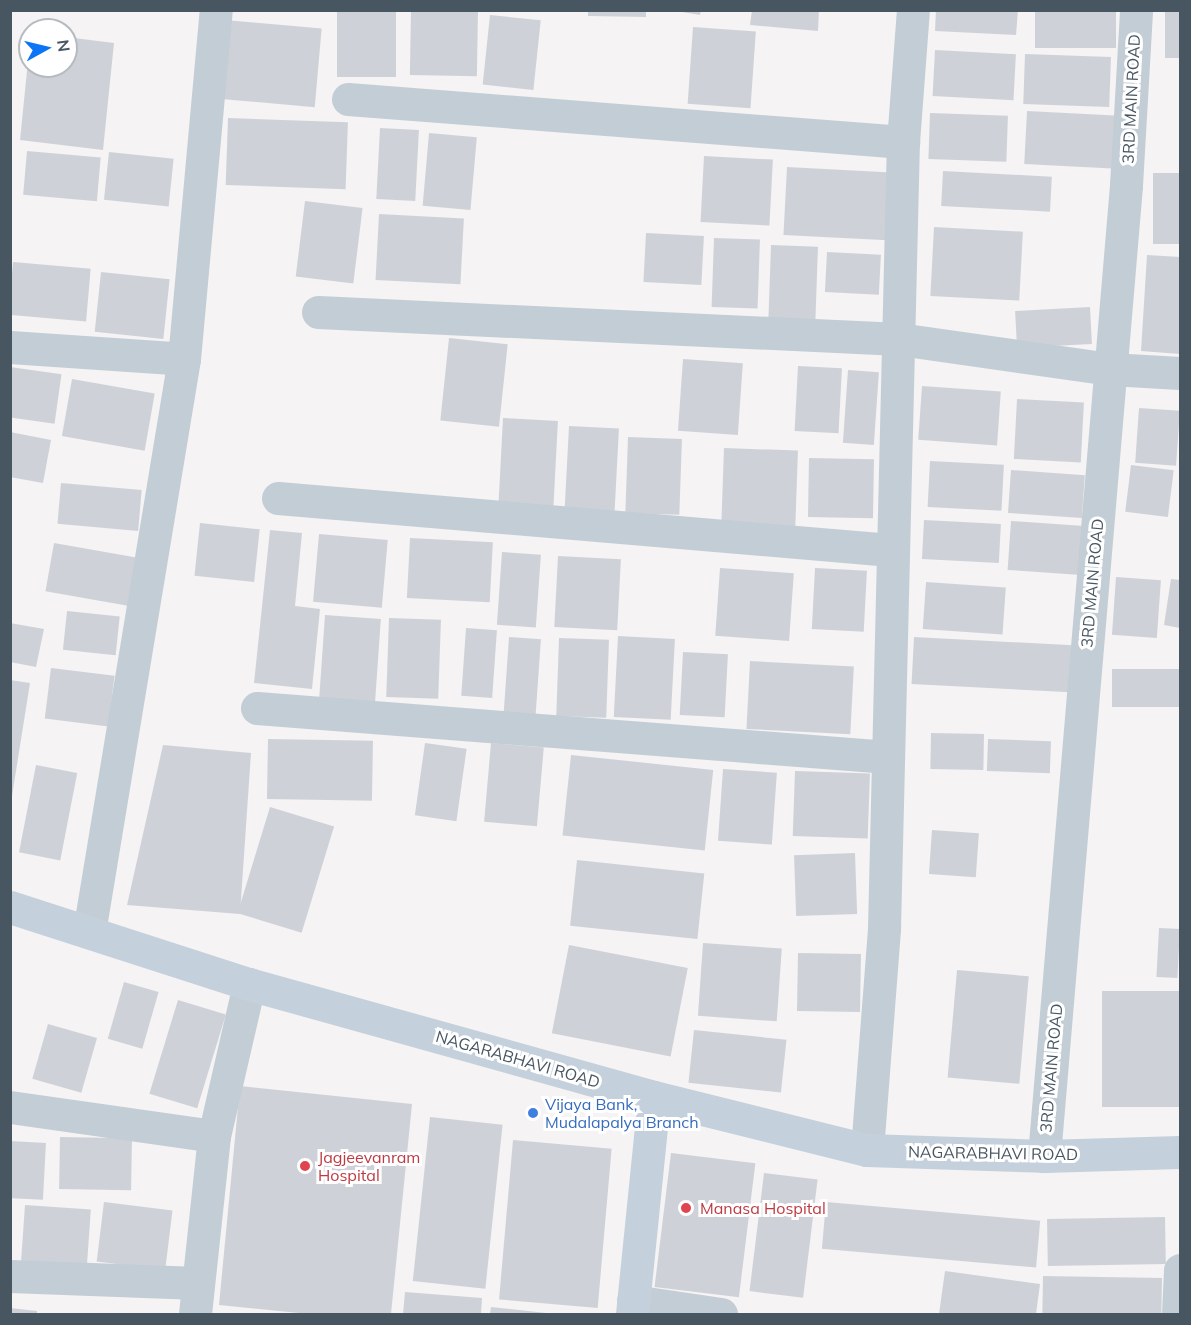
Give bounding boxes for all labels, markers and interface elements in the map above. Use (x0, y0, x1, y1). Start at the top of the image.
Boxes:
north arrow (18, 18, 78, 78)
street label: 3RD MAIN ROAD (1118, 34, 1144, 164)
text: N (53, 38, 75, 53)
street label: 3RD MAIN ROAD (1077, 518, 1107, 648)
street label: 3RD MAIN ROAD (1036, 1003, 1066, 1133)
street label: NAGARABHAVI ROAD (434, 1026, 602, 1092)
place label: Vijaya Bank, Mudalapalya Branch (545, 1094, 699, 1132)
marker: Vijaya Bank, Mudalapalya Branch (526, 1106, 540, 1120)
street label: NAGARABHAVI ROAD (908, 1142, 1078, 1164)
place label: Jagjeevanram Hospital (318, 1147, 420, 1185)
marker: Jagjeevanram Hospital (296, 1157, 314, 1175)
place label: Manasa Hospital (700, 1198, 826, 1218)
marker: Manasa Hospital (677, 1199, 695, 1217)

